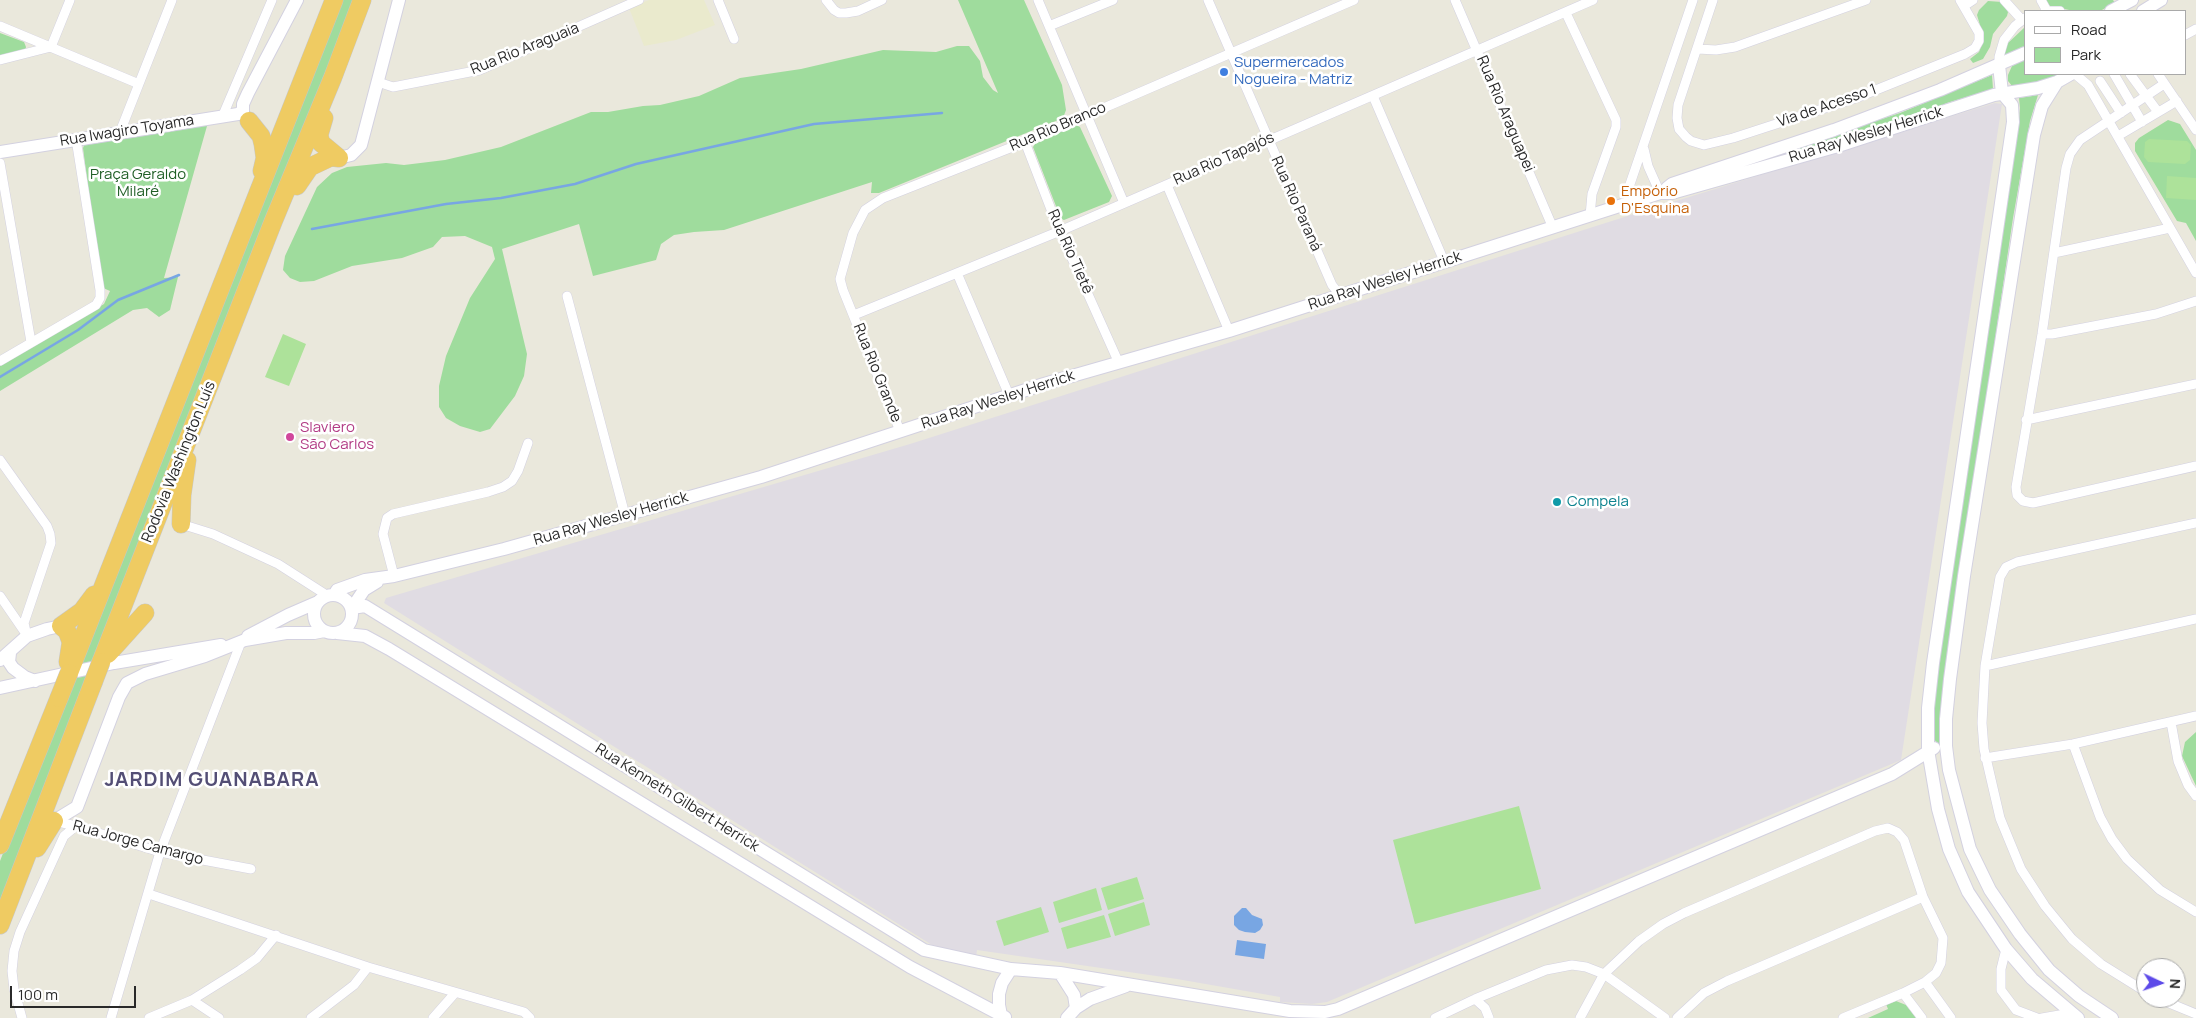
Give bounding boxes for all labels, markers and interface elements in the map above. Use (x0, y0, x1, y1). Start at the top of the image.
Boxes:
legend (2024, 10, 2186, 75)
street label: Rua Rio Araguaia (468, 19, 582, 79)
text: Road (2071, 19, 2107, 40)
text: Park (2071, 44, 2101, 65)
street label: Rua Rio Araguapei (1472, 53, 1538, 175)
place label: Supermercados Nogueira - Matriz (1234, 54, 1353, 89)
marker: Supermercados Nogueira - Matriz (1218, 66, 1230, 78)
street label: Via de Acesso 1 (1775, 81, 1879, 131)
street label: Rua Rio Branco (1007, 99, 1109, 155)
street label: Rua Ray Wesley Herrick (1787, 103, 1945, 167)
street label: Rua Iwagiro Toyama (59, 112, 195, 150)
street label: Rua Rio Tapajós (1171, 129, 1277, 189)
street label: Rua Rio Paraná (1267, 154, 1325, 254)
park label: Praça Geraldo Milaré (90, 166, 186, 201)
place label: Empório D'Esquina (1621, 183, 1689, 218)
marker: Empório D'Esquina (1605, 195, 1617, 207)
street label: Rua Rio Tietê (1043, 207, 1097, 297)
street label: Rua Ray Wesley Herrick (1306, 248, 1464, 314)
street label: Rua Rio Grande (849, 321, 905, 425)
street label: Rua Ray Wesley Herrick (919, 367, 1077, 433)
street label: Rodovia Washington Luís (138, 379, 220, 545)
place label: Slaviero São Carlos (300, 419, 374, 454)
marker: Slaviero São Carlos (284, 431, 296, 443)
street label: Rua Ray Wesley Herrick (532, 488, 690, 550)
place label: Compela (1567, 493, 1629, 511)
marker: Compela (1551, 496, 1563, 508)
street label: Rua Kenneth Gilbert Herrick (592, 740, 762, 856)
district label: JARDIM GUANABARA (102, 768, 322, 792)
street label: Rua Jorge Camargo (71, 817, 205, 869)
north arrow (2136, 958, 2186, 1008)
scale bar (12, 976, 139, 1008)
text: N (2166, 978, 2185, 989)
text: 100 m (18, 984, 58, 1005)

